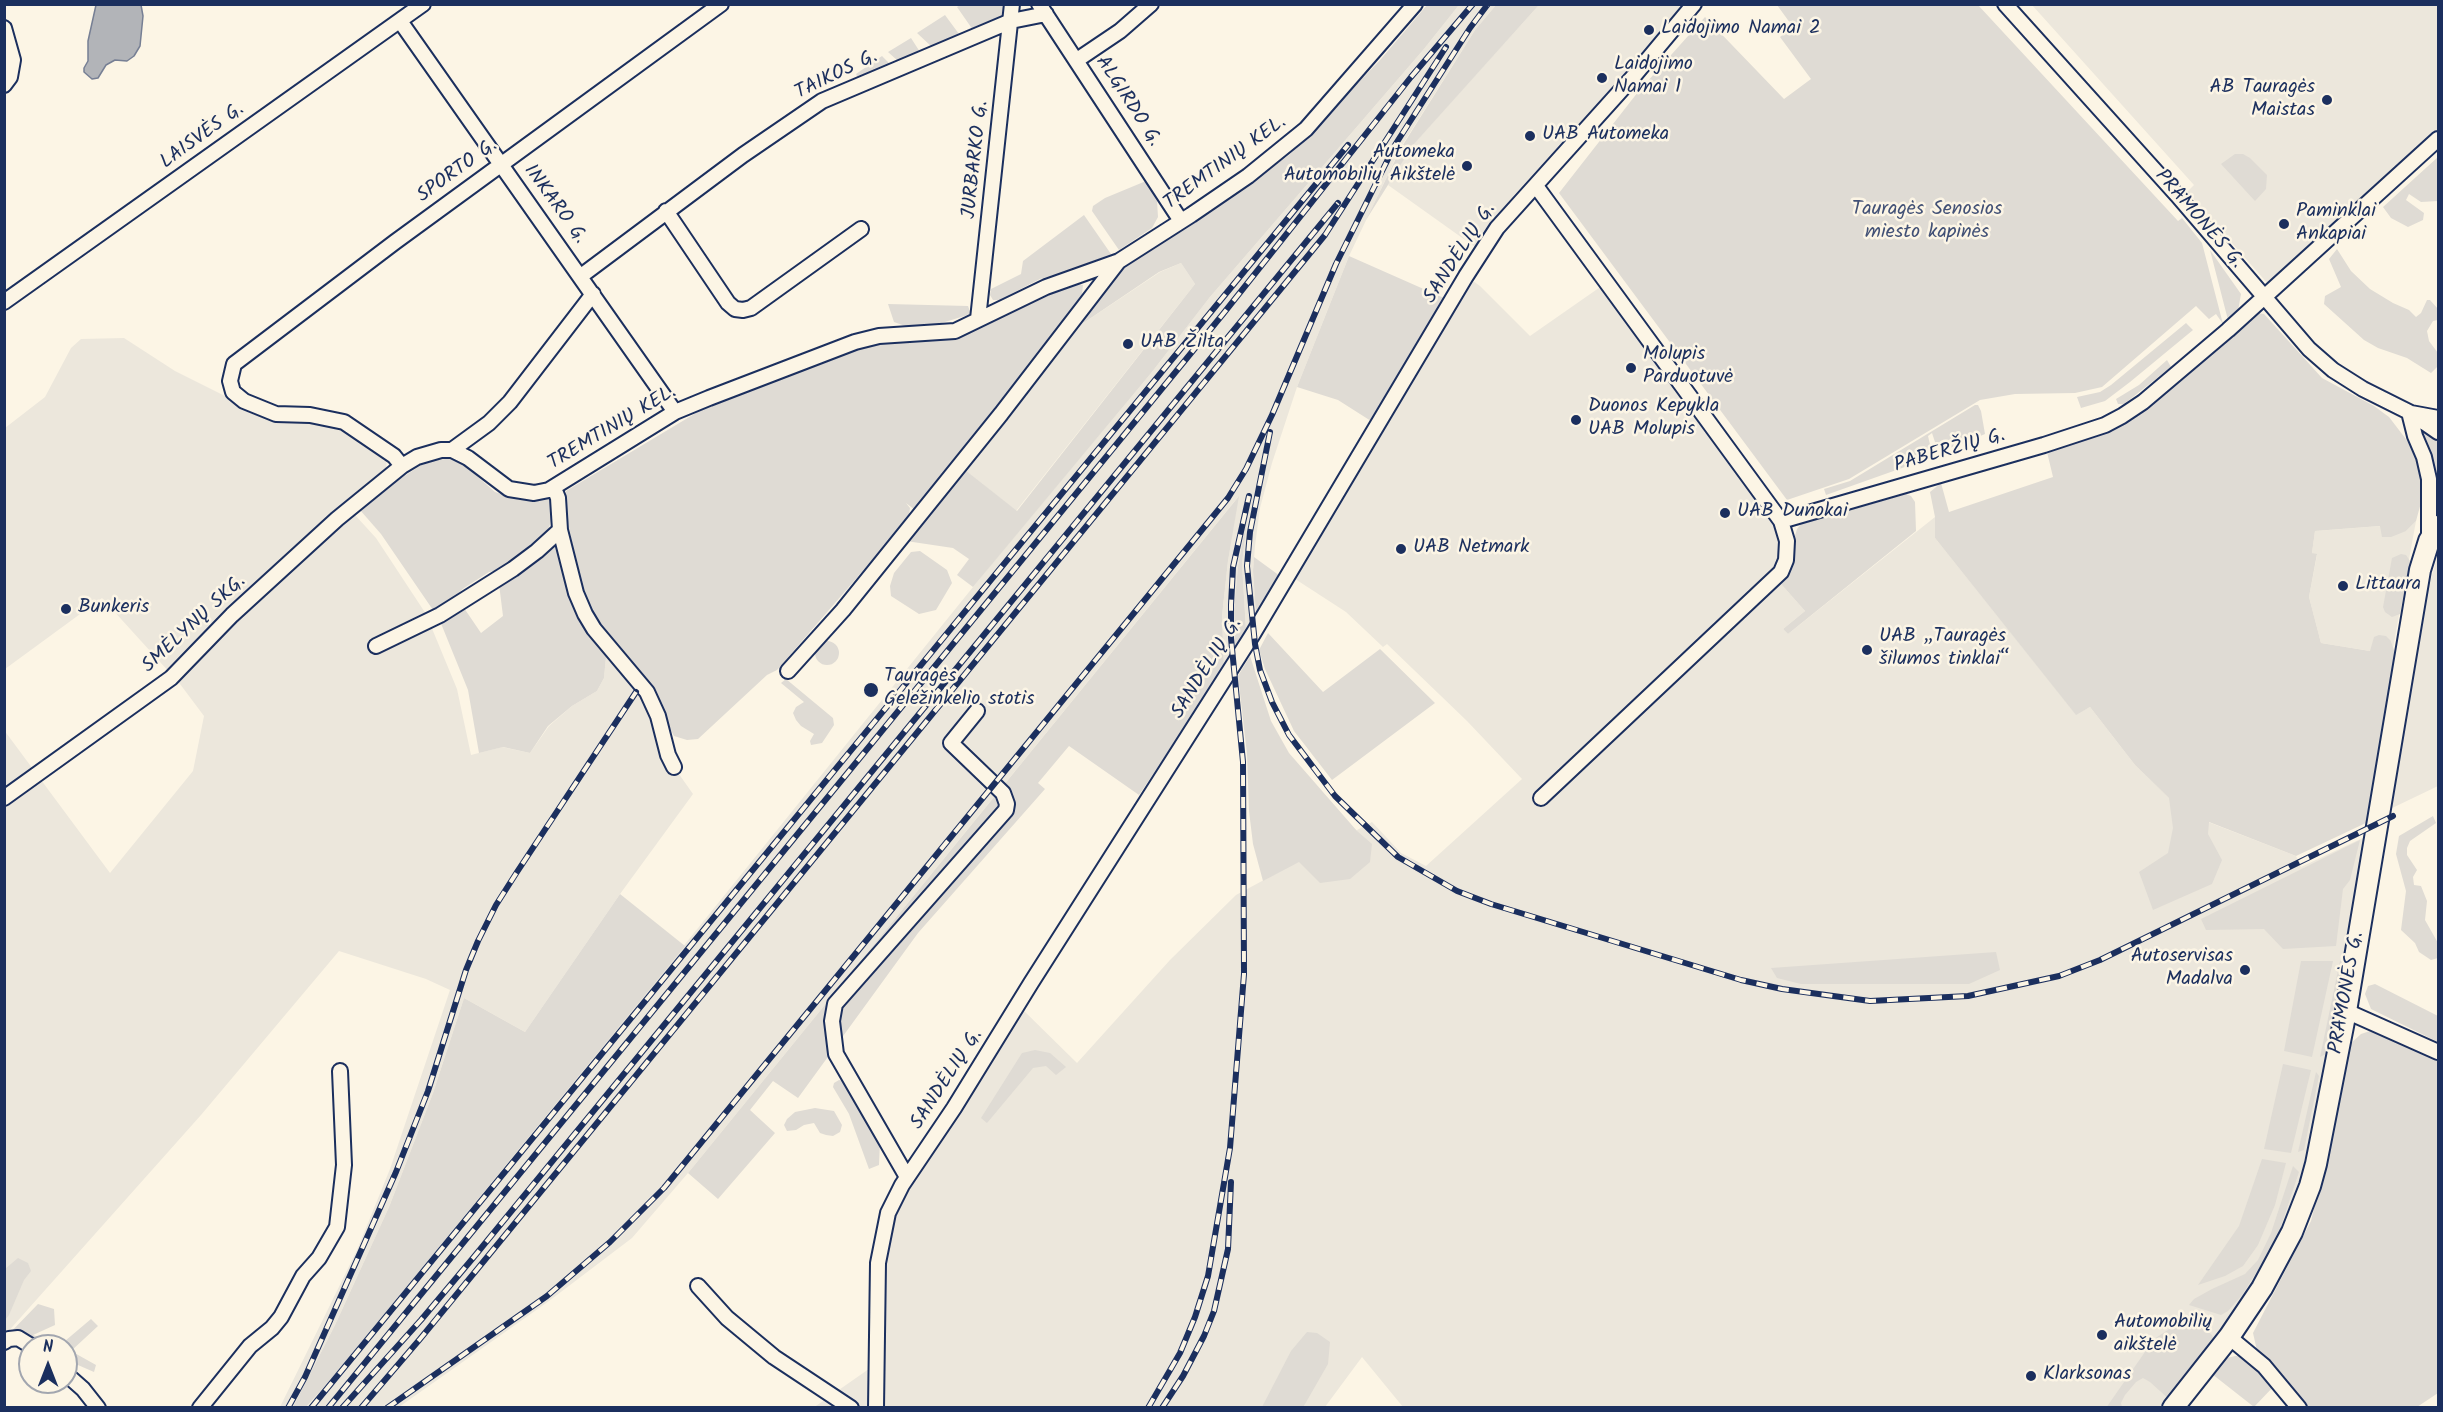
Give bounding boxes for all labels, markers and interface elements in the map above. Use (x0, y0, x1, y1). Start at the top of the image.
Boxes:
place label: Laidojimo Namai 2 (1661, 18, 1821, 42)
marker: Laidojimo Namai 2 (1642, 23, 1656, 37)
street label: TAIKOS G. (792, 46, 882, 106)
street label: ALGIRDO G. (1089, 52, 1165, 152)
place label: Laidojimo Namai 1 (1614, 54, 1693, 101)
marker: Laidojimo Namai 1 (1595, 71, 1609, 85)
place label: AB Tauragės Maistas (2210, 77, 2315, 124)
marker: AB Tauragės Maistas (2320, 93, 2334, 107)
street label: LAISVĖS G. (156, 99, 250, 175)
street label: JURBARKO G. (959, 100, 995, 220)
street label: TREMTINIŲ KEL. (1160, 112, 1292, 216)
place label: UAB Automeka (1542, 124, 1669, 148)
marker: UAB Automeka (1523, 129, 1537, 143)
street label: SPORTO G. (413, 135, 503, 209)
place label: Automeka Automobilių Aikštelė (1284, 142, 1455, 189)
marker: Automeka Automobilių Aikštelė (1460, 159, 1474, 173)
street label: INKARO G. (517, 160, 591, 250)
street label: PRAMONĖS G. (2148, 165, 2248, 275)
street label: SANDĖLIŲ G. (1420, 199, 1502, 309)
park label: Tauragės Senosios miesto kapinės (1852, 199, 2002, 246)
place label: Paminklai Ankapiai (2296, 201, 2376, 248)
marker: Paminklai Ankapiai (2277, 217, 2291, 231)
place label: UAB Žilta (1140, 332, 1224, 356)
marker: UAB Žilta (1121, 337, 1135, 351)
place label: Molupis Parduotuvė (1643, 344, 1733, 391)
marker: Molupis Parduotuvė (1624, 361, 1638, 375)
street label: TREMTINIŲ KEL. (545, 381, 681, 477)
place label: Duonos Kepykla UAB Molupis (1588, 396, 1719, 443)
marker: Duonos Kepykla UAB Molupis (1569, 413, 1583, 427)
street label: PABERŽIŲ G. (1892, 425, 2008, 479)
place label: UAB Dunokai (1737, 501, 1848, 525)
marker: UAB Dunokai (1718, 506, 1732, 520)
place label: UAB Netmark (1413, 537, 1529, 561)
marker: UAB Netmark (1394, 542, 1408, 556)
street label: SMĖLYNŲ SKG. (138, 571, 252, 679)
place label: Littaura (2355, 574, 2421, 598)
marker: Littaura (2336, 579, 2350, 593)
place label: Bunkeris (78, 597, 149, 621)
marker: Bunkeris (59, 602, 73, 616)
street label: SANDĖLIŲ G. (1167, 614, 1249, 724)
place label: UAB „Tauragės šilumos tinklai“ (1879, 626, 2010, 673)
marker: UAB „Tauragės šilumos tinklai“ (1860, 643, 1874, 657)
place label: Tauragės Geležinkelio stotis (884, 666, 1035, 713)
marker: Tauragės Geležinkelio stotis (862, 681, 880, 699)
street label: PRAMONĖS G. (2325, 930, 2371, 1056)
place label: Autoservisas Madalva (2131, 946, 2233, 993)
marker: Autoservisas Madalva (2238, 963, 2252, 977)
street label: SANDĖLIŲ G. (907, 1025, 989, 1135)
place label: Automobilių aikštelė (2114, 1312, 2212, 1359)
marker: Automobilių aikštelė (2095, 1328, 2109, 1342)
north arrow (18, 1334, 78, 1394)
text: N (43, 1335, 53, 1360)
place label: Klarksonas (2043, 1364, 2131, 1388)
marker: Klarksonas (2024, 1369, 2038, 1383)

